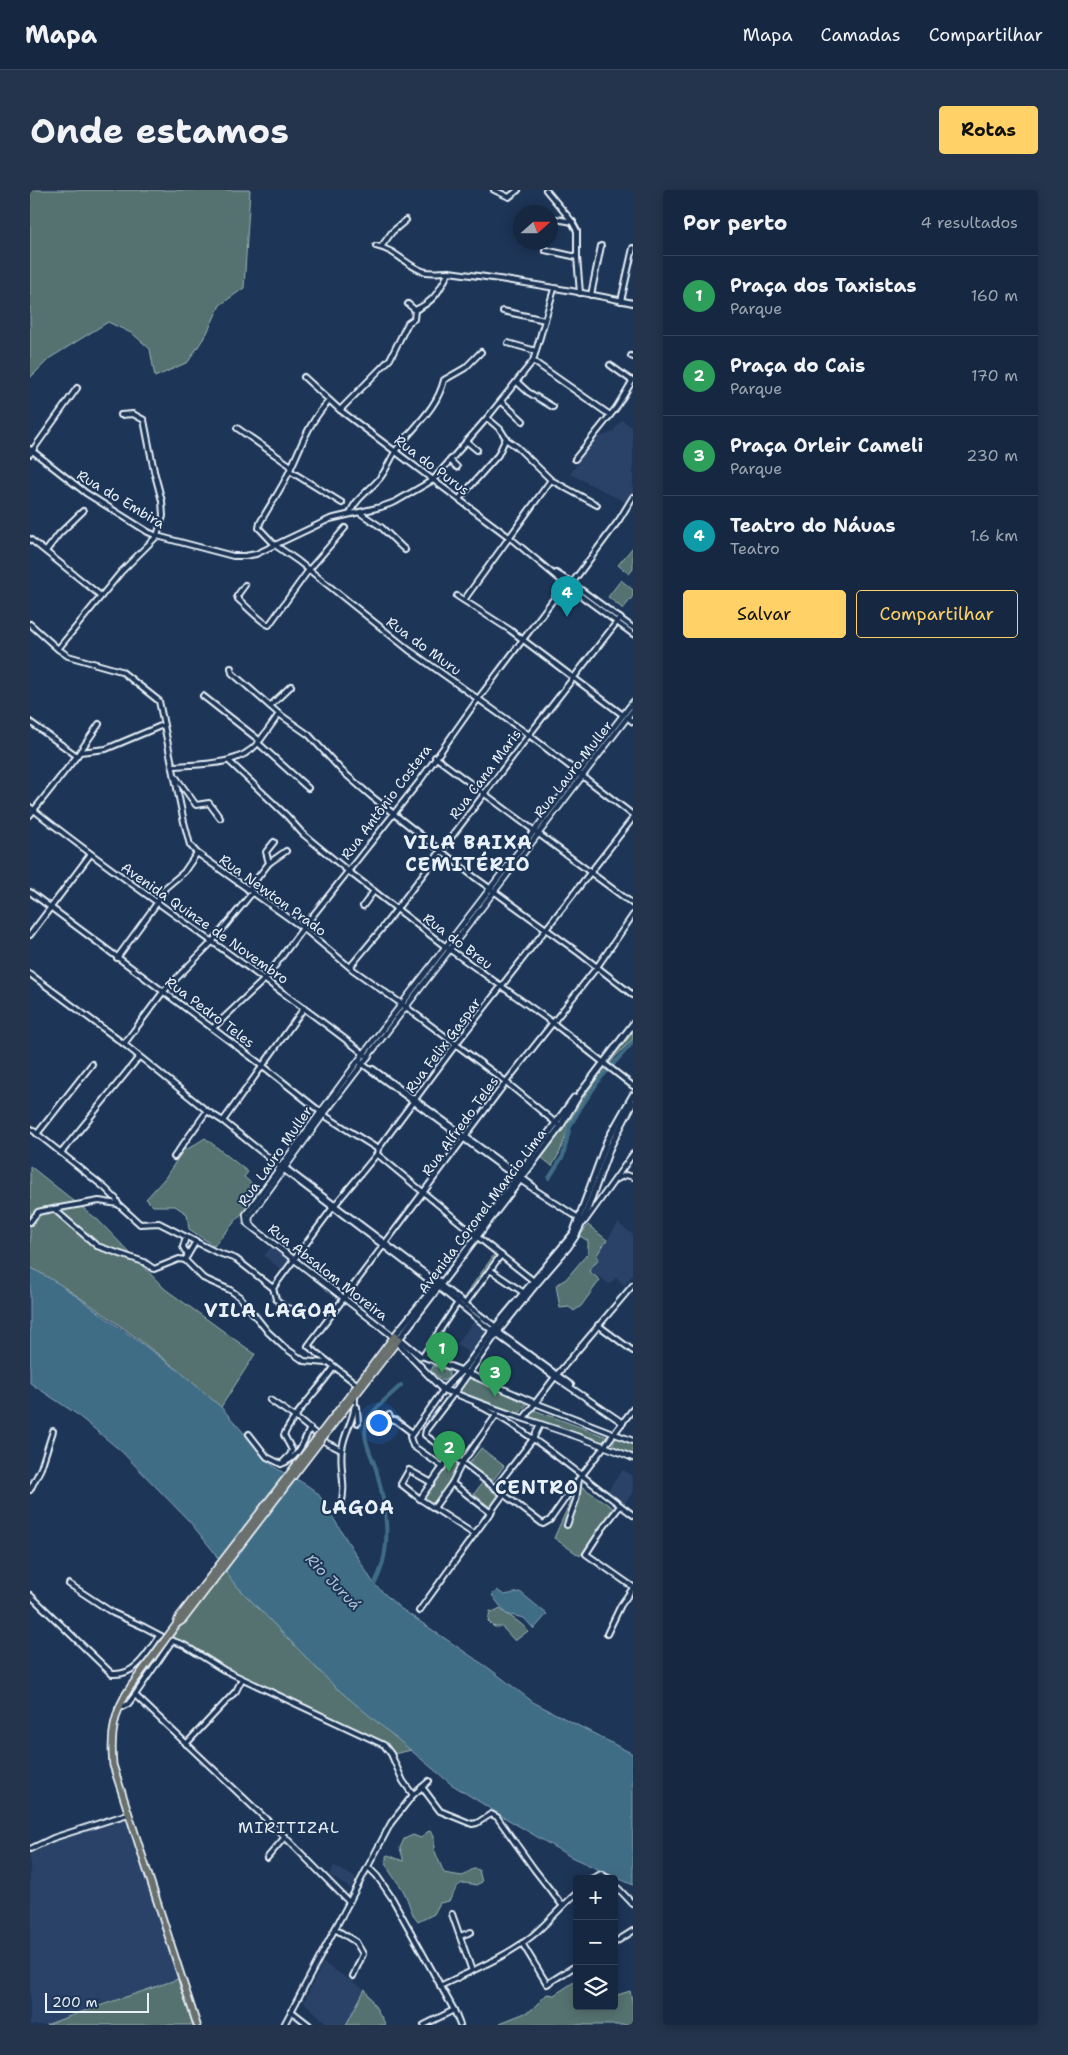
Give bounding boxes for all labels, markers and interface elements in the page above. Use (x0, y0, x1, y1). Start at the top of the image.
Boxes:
text: Mapa (25, 19, 97, 51)
text: Mapa (743, 23, 793, 47)
text: Camadas (821, 23, 901, 47)
text: Compartilhar (929, 23, 1043, 47)
button: Rotas (939, 106, 1038, 154)
text: Onde estamos (30, 107, 289, 154)
north arrow (513, 205, 558, 250)
text: Por perto (683, 209, 787, 237)
text: 4 resultados (920, 212, 1018, 233)
text: Praça dos Taxistas (730, 273, 916, 298)
text: 1 (695, 285, 703, 306)
text: 160 m (971, 285, 1018, 306)
text: Parque (730, 298, 782, 319)
text: Praça do Cais (730, 353, 865, 378)
text: 2 (693, 365, 705, 386)
text: 170 m (971, 365, 1018, 386)
text: Parque (730, 378, 782, 399)
street label: Rua do Purus (391, 431, 473, 499)
text: Praça Orleir Cameli (730, 433, 923, 458)
text: 3 (693, 445, 705, 466)
text: 230 m (966, 445, 1018, 466)
text: Parque (730, 458, 782, 479)
street label: Rua do Embira (74, 466, 168, 532)
text: Teatro do Náuas (730, 513, 896, 538)
text: 4 (693, 525, 705, 546)
text: 1.6 km (970, 525, 1018, 546)
text: Teatro (730, 538, 780, 559)
pin: 4 (551, 576, 583, 617)
button: Salvar (683, 590, 846, 638)
button: Compartilhar (856, 590, 1018, 638)
street label: Rua do Muru (383, 613, 465, 679)
street label: Rua Lauro Muller (530, 717, 617, 821)
street label: Rua Cana Maris (445, 725, 525, 823)
street label: Rua Antônio Costera (337, 741, 435, 863)
district label: VILA BAIXA CEMITÉRIO (403, 830, 533, 877)
street label: Rua Newton Prado (216, 850, 330, 940)
street label: Avenida Quinze de Novembro (118, 858, 292, 988)
street label: Rua do Breu (420, 909, 496, 973)
street label: Rua Pedro Teles (162, 972, 258, 1052)
street label: Rua Felix Gaspar (401, 993, 485, 1096)
street label: Rua Alfredo Teles (418, 1073, 502, 1179)
street label: Rua Lauro Muller (234, 1102, 316, 1209)
street label: Avenida Coronel Mancio Lima (414, 1125, 550, 1297)
street label: Rua Absalom Moreira (265, 1220, 392, 1325)
district label: VILA LAGOA (204, 1298, 338, 1323)
pin: 1 (426, 1332, 458, 1373)
pin: 3 (479, 1356, 511, 1397)
your location (366, 1410, 392, 1436)
pin: 2 (433, 1431, 465, 1472)
district label: CENTRO (495, 1475, 579, 1500)
district label: LAGOA (321, 1495, 395, 1520)
water label: Rio Juruá (301, 1549, 365, 1615)
district label: MIRITIZAL (238, 1817, 340, 1838)
map controls (573, 1875, 618, 2010)
button: + (573, 1875, 618, 1920)
button: − (573, 1920, 618, 1965)
button: layers (573, 1965, 618, 2010)
scale bar (45, 1990, 149, 2013)
text: 200 m (52, 1993, 98, 2011)

